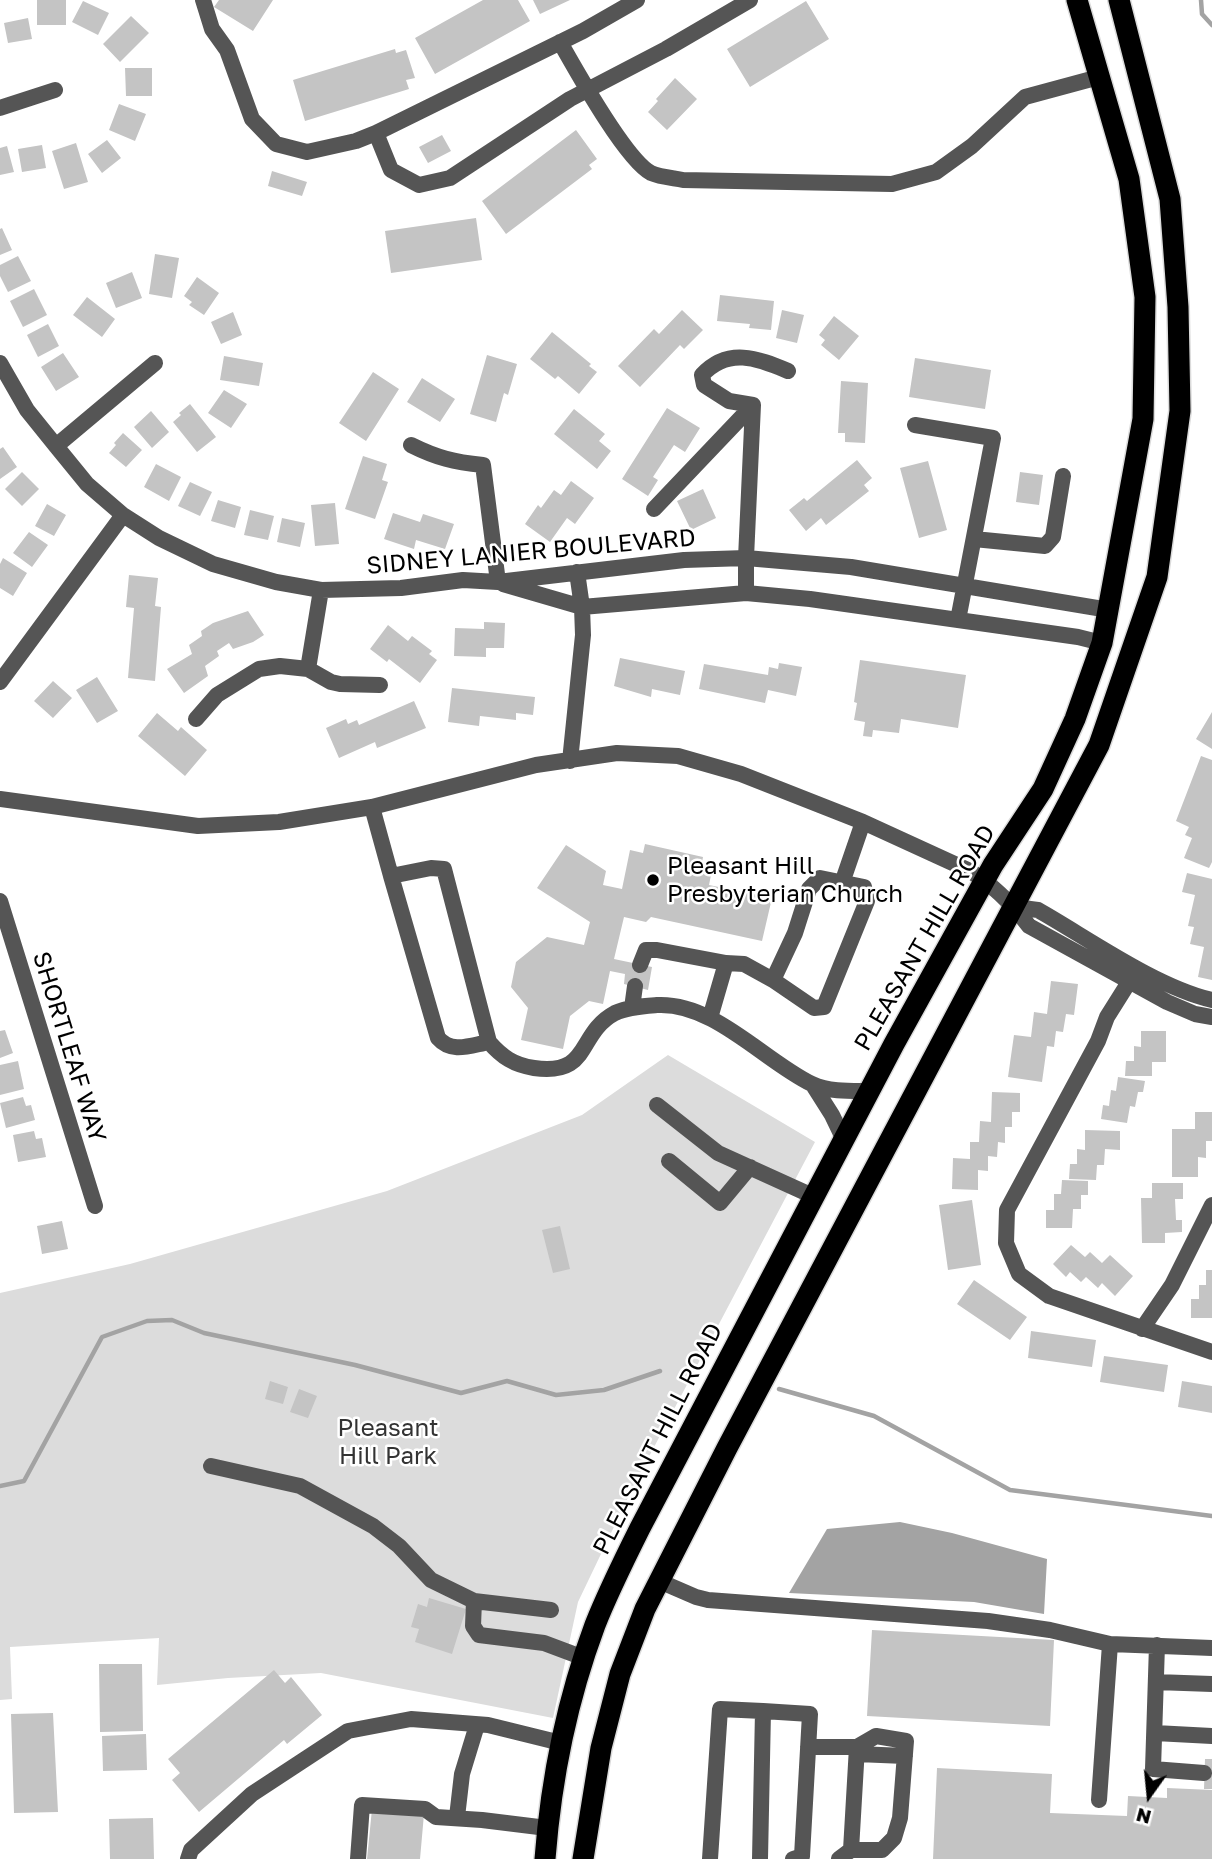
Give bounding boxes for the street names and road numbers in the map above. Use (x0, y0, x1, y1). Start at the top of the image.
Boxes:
street label: SIDNEY LANIER BOULEVARD (365, 523, 697, 581)
street label: PLEASANT HILL ROAD (849, 820, 1001, 1056)
street label: SHORTLEAF WAY (26, 948, 112, 1146)
street label: PLEASANT HILL ROAD (587, 1318, 729, 1560)

